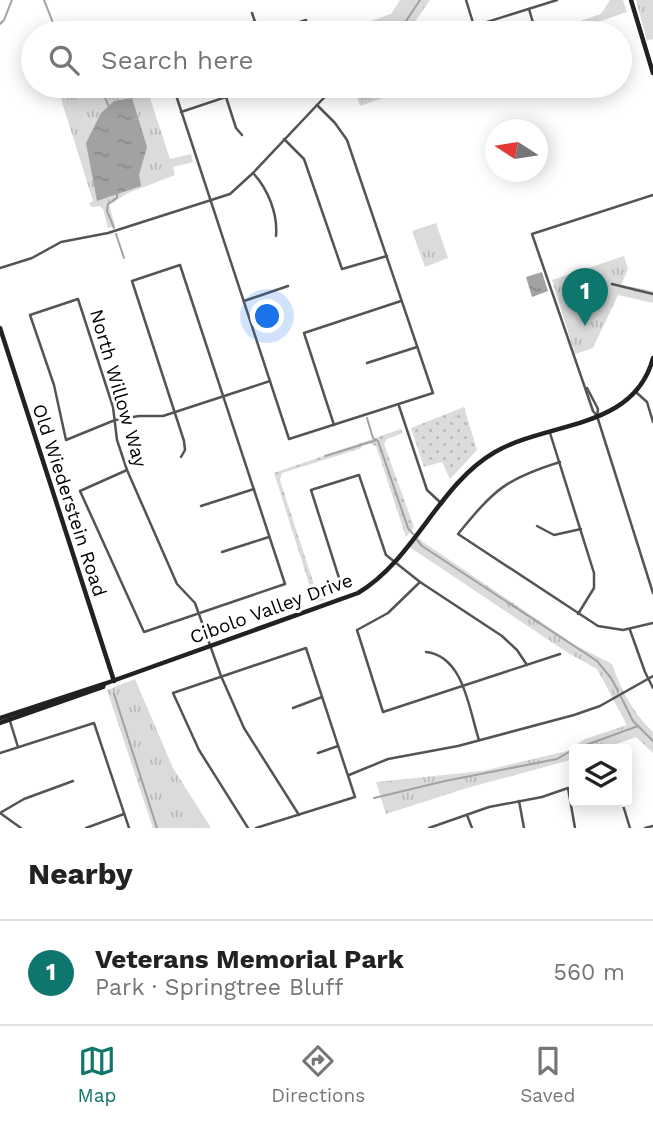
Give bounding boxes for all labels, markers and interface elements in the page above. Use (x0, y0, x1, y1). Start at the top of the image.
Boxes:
search box (21, 21, 632, 98)
icon: search (45, 41, 83, 79)
text: Search here (101, 45, 253, 75)
north arrow (485, 119, 548, 182)
pin: 1 (562, 268, 608, 326)
your location (250, 299, 284, 333)
street label: North Willow Way (85, 307, 152, 470)
street label: Old Wiederstein Road (28, 401, 112, 599)
street label: Cibolo Valley Drive (187, 568, 356, 649)
map controls (569, 744, 632, 807)
button: layers (569, 744, 632, 807)
text: Nearby (28, 856, 133, 891)
text: Veterans Memorial Park (95, 944, 404, 974)
text: 1 (46, 959, 56, 986)
text: 560 m (554, 959, 625, 986)
text: Park · Springtree Bluff (95, 974, 343, 1001)
tab: Map (78, 1042, 116, 1107)
tab: Directions (271, 1042, 365, 1107)
tab: Saved (520, 1042, 575, 1107)

